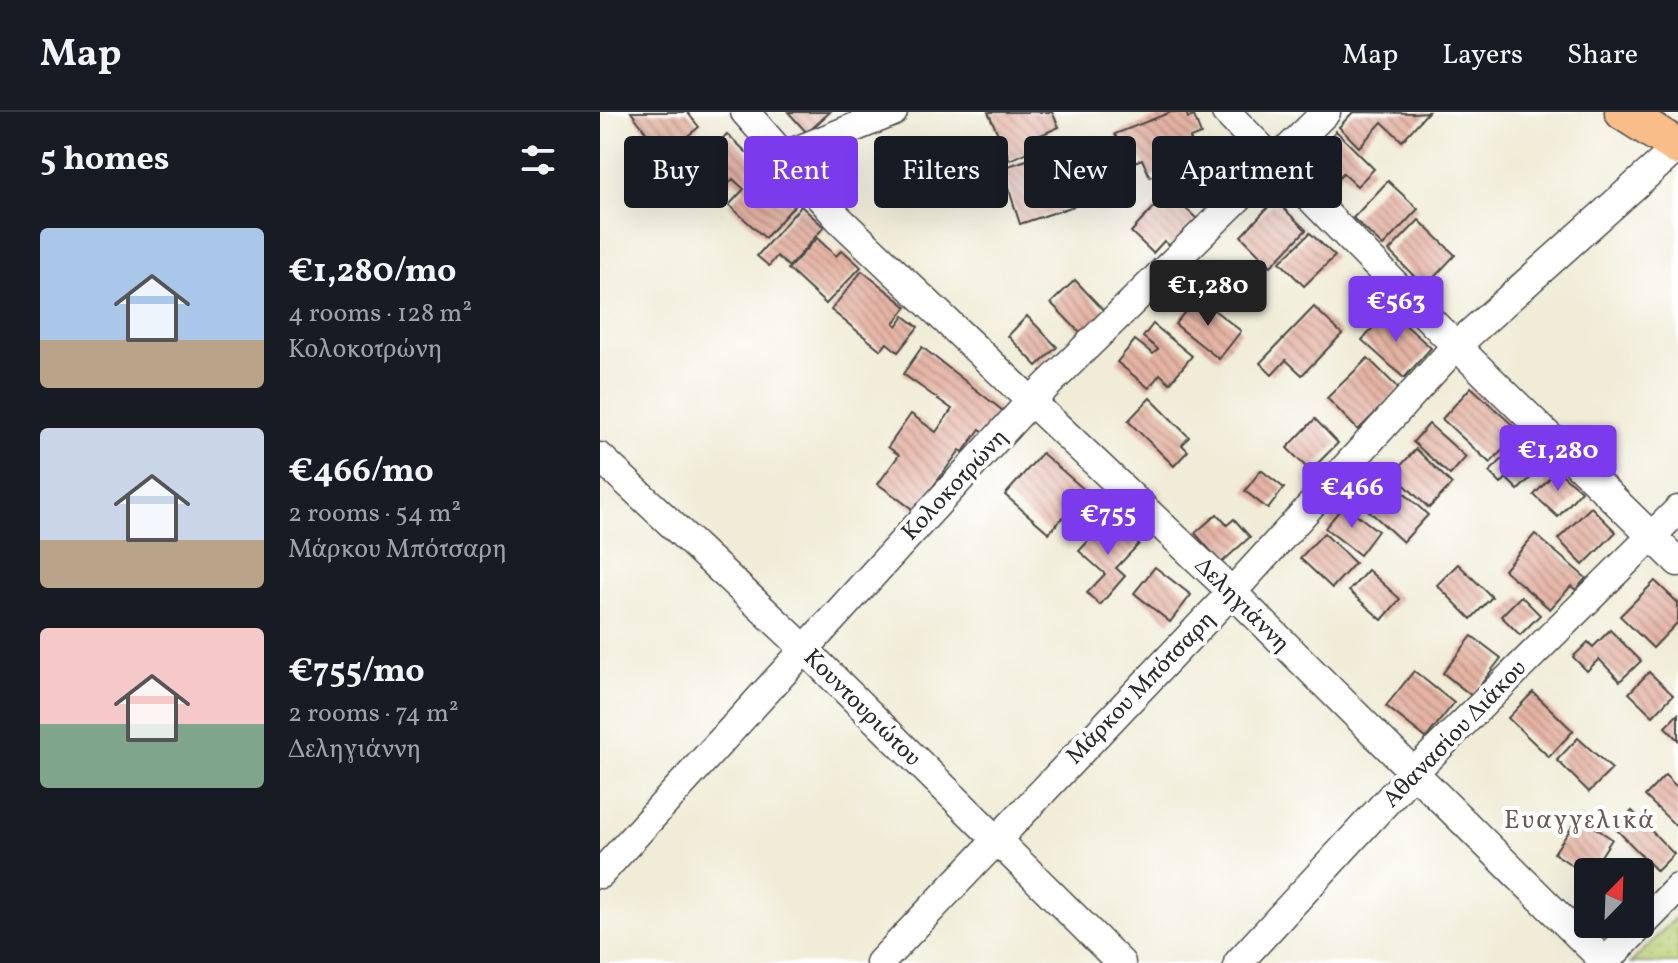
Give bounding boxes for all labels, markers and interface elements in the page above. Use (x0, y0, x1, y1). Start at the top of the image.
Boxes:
text: Map (40, 29, 121, 82)
text: Map (1342, 36, 1398, 75)
text: Layers (1442, 36, 1523, 75)
text: Share (1567, 36, 1638, 75)
chip: Buy (624, 136, 728, 208)
chip: Rent (744, 136, 858, 208)
chip: Filters (874, 136, 1008, 208)
chip: New (1024, 136, 1136, 208)
chip: Apartment (1152, 136, 1342, 208)
text: 5 homes (40, 137, 170, 184)
icon: filters (516, 138, 560, 182)
text: €1,280/mo (288, 249, 457, 296)
icon: home (104, 260, 200, 356)
pin: €1,280 (1143, 260, 1273, 328)
text: €1,280 (1168, 268, 1248, 304)
pin: €563 (1349, 276, 1443, 344)
text: €563 (1366, 284, 1426, 320)
text: 4 rooms · 128 m² (288, 296, 472, 332)
text: Κολοκοτρώνη (288, 332, 442, 368)
street label: Κολοκοτρώνη (894, 422, 1017, 549)
pin: €1,280 (1493, 425, 1623, 493)
text: €1,280 (1518, 433, 1598, 469)
text: €466/mo (288, 449, 434, 496)
icon: home (104, 460, 200, 556)
pin: €466 (1305, 462, 1399, 530)
text: €466 (1320, 470, 1384, 506)
pin: €755 (1061, 489, 1155, 557)
text: 2 rooms · 54 m² (288, 496, 461, 532)
text: €755 (1080, 497, 1136, 533)
text: Μάρκου Μπότσαρη (288, 532, 507, 568)
street label: Δεληγιάννη (1186, 550, 1297, 661)
street label: Μάρκου Μπότσαρη (1059, 604, 1224, 773)
street label: Κουντουριώτου (795, 642, 928, 775)
text: €755/mo (288, 649, 425, 696)
street label: Αθανασίου Διάκου (1376, 653, 1535, 816)
icon: home (104, 660, 200, 756)
text: 2 rooms · 74 m² (288, 696, 459, 732)
text: Δεληγιάννη (288, 732, 421, 768)
district label: Ευαγγελικά (1504, 803, 1656, 839)
north arrow (1574, 858, 1654, 938)
map controls (1574, 858, 1654, 938)

